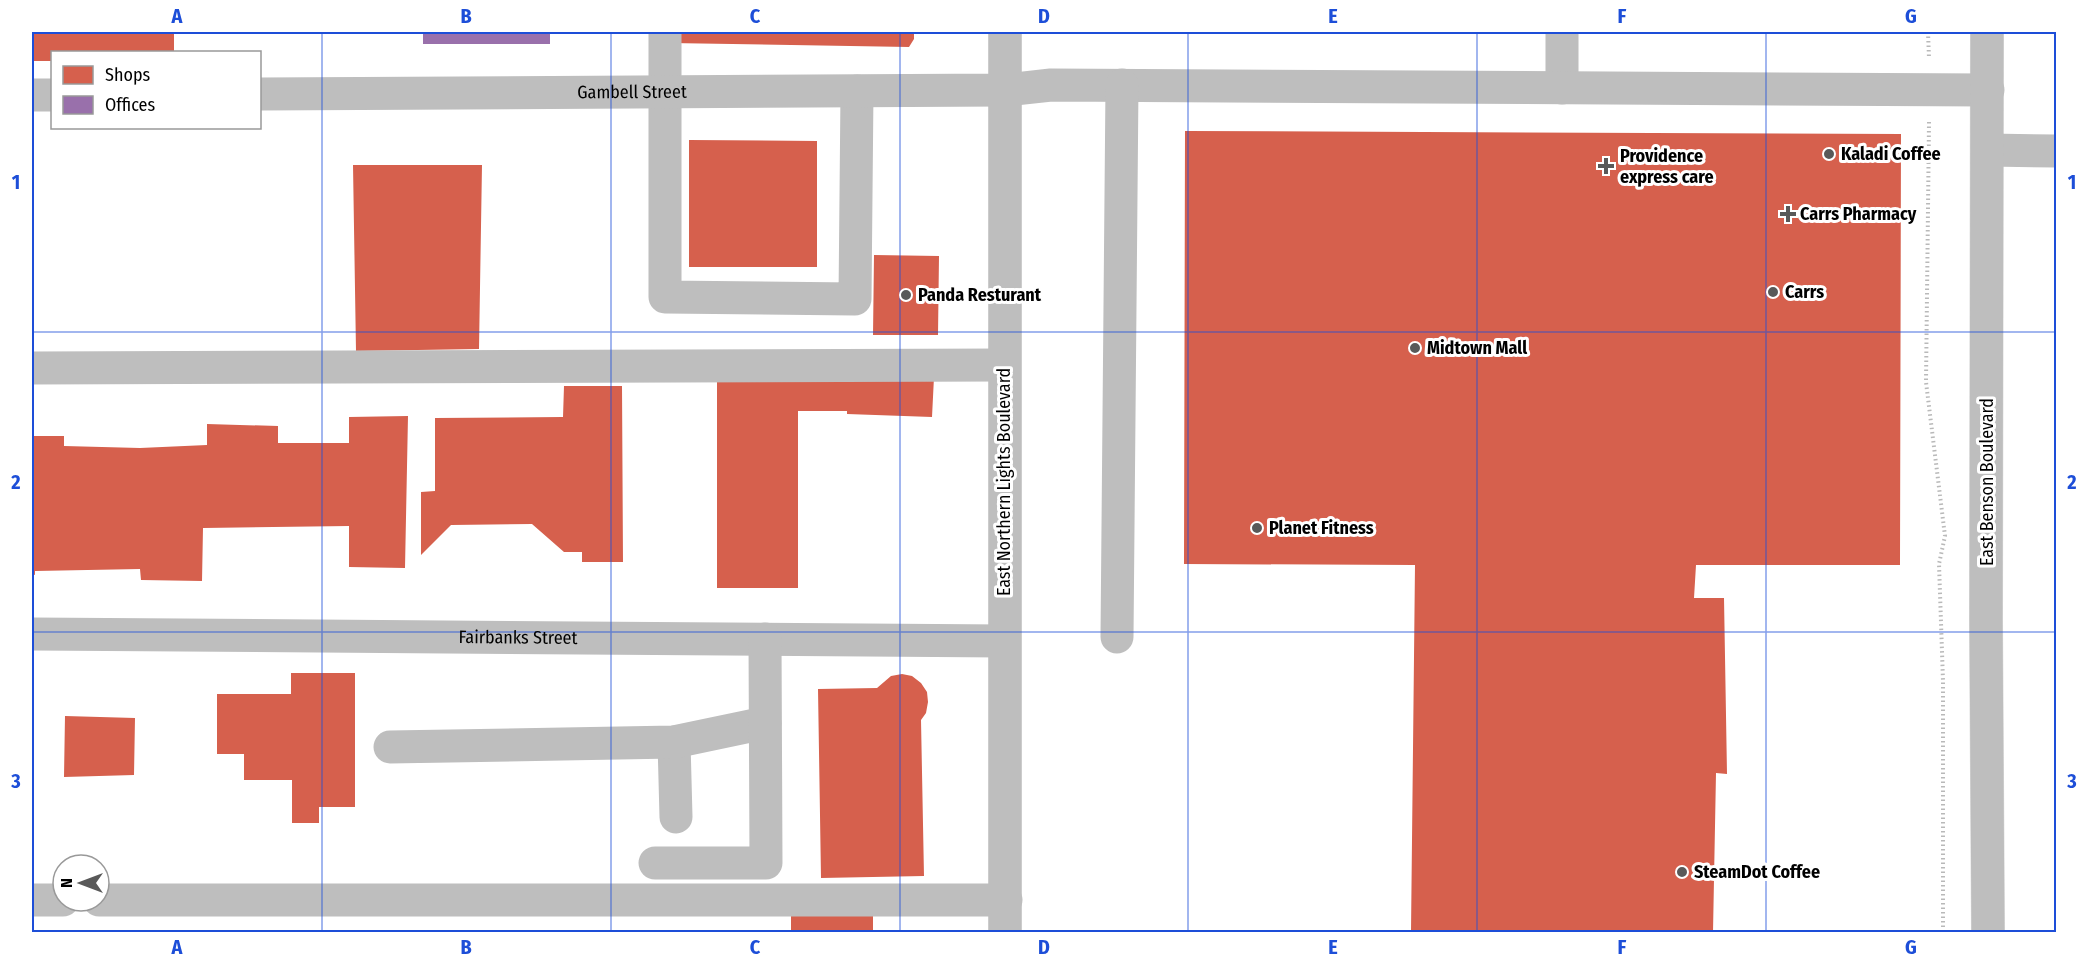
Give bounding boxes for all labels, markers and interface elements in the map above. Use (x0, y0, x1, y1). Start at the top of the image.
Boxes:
text: A (171, 4, 184, 28)
text: B (460, 4, 472, 28)
text: C (750, 4, 761, 28)
text: D (1038, 4, 1050, 28)
text: E (1328, 4, 1338, 28)
text: F (1618, 4, 1627, 28)
text: G (1905, 4, 1917, 28)
legend (51, 51, 261, 129)
text: Shops (105, 64, 150, 86)
street label: Gambell Street (577, 81, 687, 103)
text: Offices (105, 94, 155, 116)
place label: Kaladi Coffee (1841, 143, 1941, 165)
place label: Providence express care (1620, 145, 1714, 188)
marker: Kaladi Coffee (1822, 147, 1836, 161)
marker: Providence express care (1597, 157, 1615, 175)
text: 1 (12, 170, 20, 194)
text: 1 (2068, 170, 2076, 194)
place label: Carrs Pharmacy (1800, 203, 1917, 225)
marker: Carrs Pharmacy (1781, 207, 1795, 221)
place label: Carrs (1785, 281, 1824, 303)
place label: Panda Resturant (918, 284, 1042, 306)
marker: Carrs (1766, 285, 1780, 299)
marker: Panda Resturant (899, 288, 913, 302)
place label: Midtown Mall (1427, 337, 1527, 359)
marker: Midtown Mall (1408, 341, 1422, 355)
street label: East Northern Lights Boulevard (993, 368, 1015, 596)
street label: East Benson Boulevard (1976, 398, 1998, 566)
text: 2 (10, 470, 21, 494)
text: 2 (2066, 470, 2077, 494)
place label: Planet Fitness (1269, 517, 1374, 539)
marker: Planet Fitness (1250, 521, 1264, 535)
street label: Fairbanks Street (459, 626, 578, 649)
text: 3 (10, 769, 21, 793)
text: 3 (2066, 769, 2077, 793)
north arrow (51, 853, 111, 913)
place label: SteamDot Coffee (1694, 861, 1820, 883)
marker: SteamDot Coffee (1675, 865, 1689, 879)
text: N (57, 878, 76, 888)
text: A (171, 935, 184, 959)
text: B (460, 935, 472, 959)
text: C (750, 935, 761, 959)
text: D (1038, 935, 1050, 959)
text: E (1328, 935, 1338, 959)
text: F (1618, 935, 1627, 959)
text: G (1905, 935, 1917, 959)

